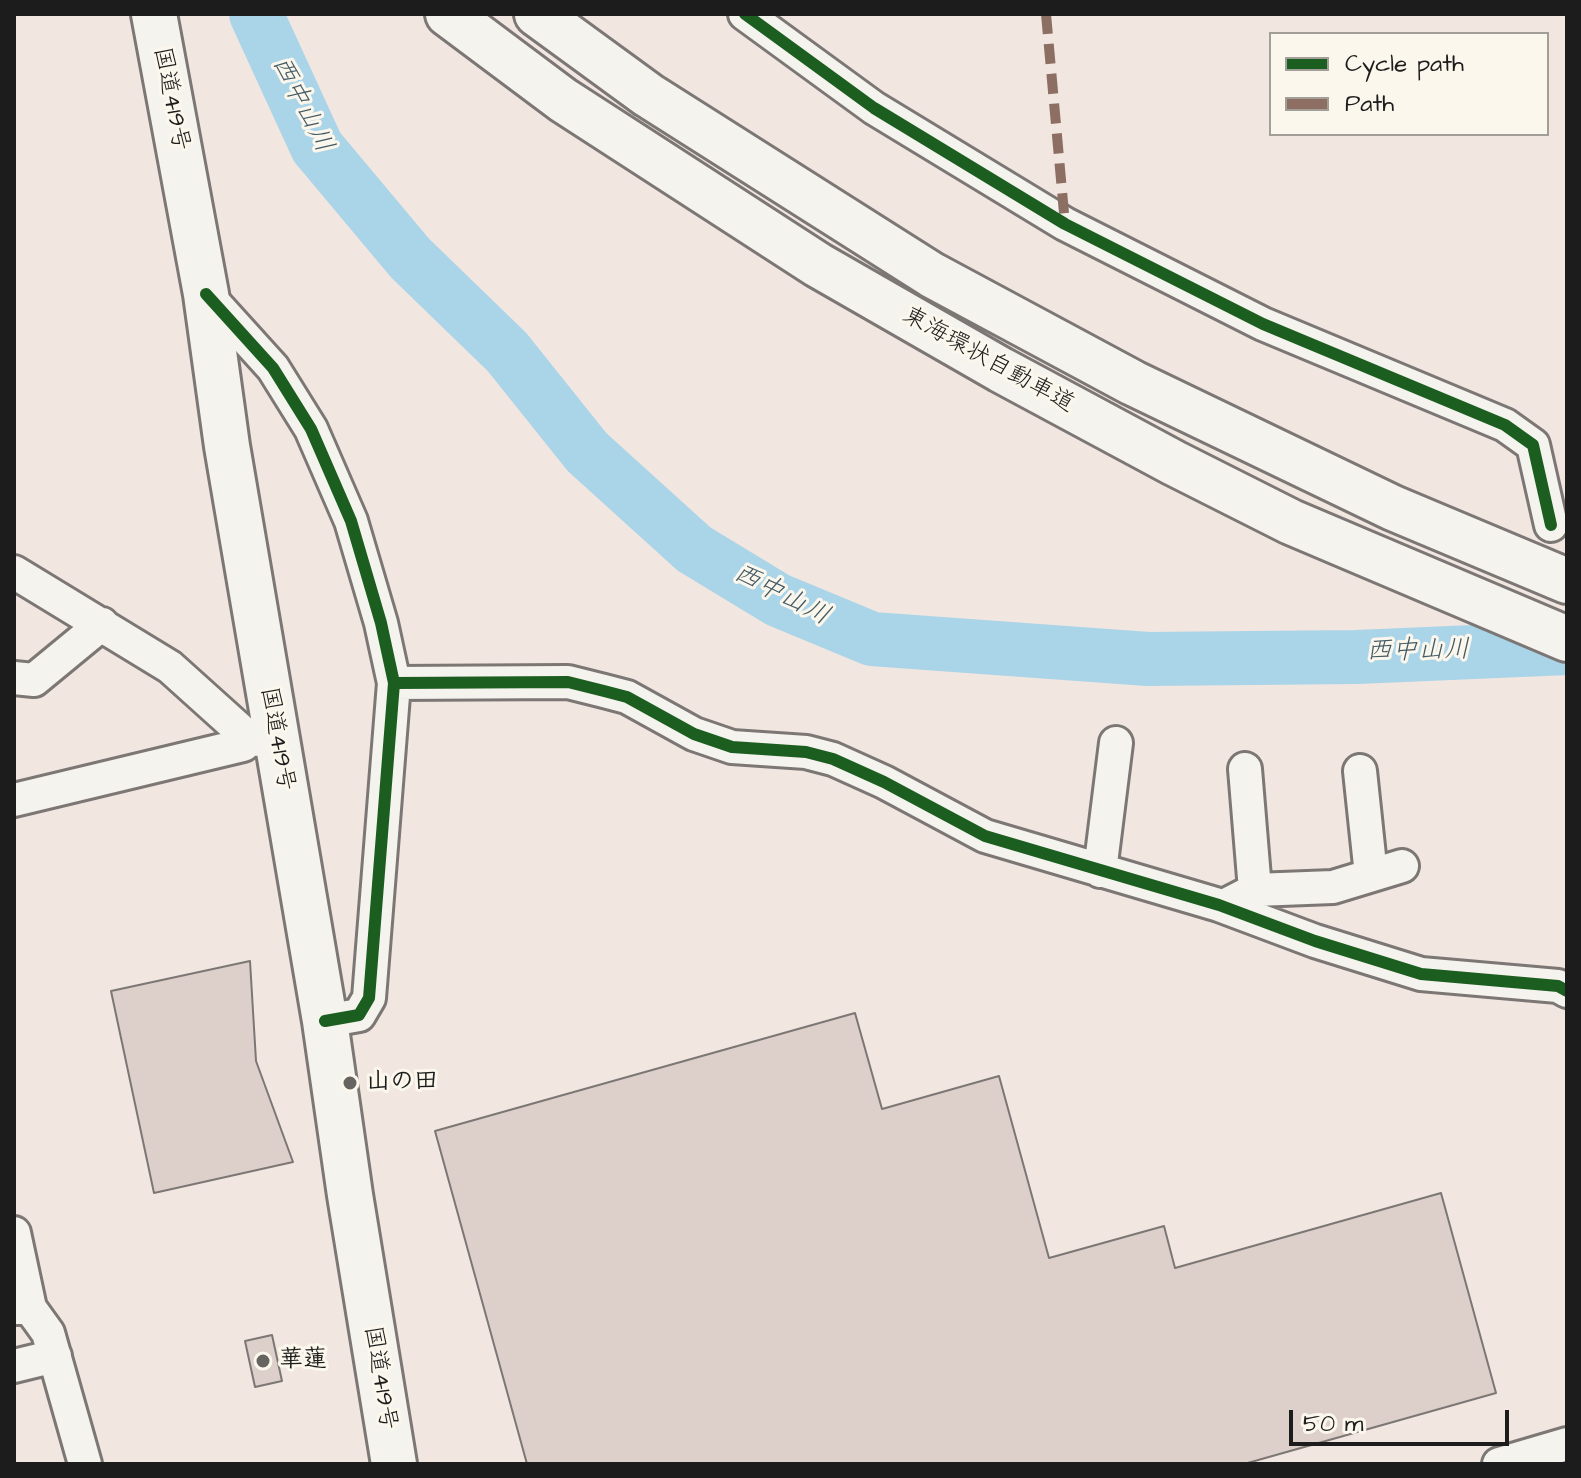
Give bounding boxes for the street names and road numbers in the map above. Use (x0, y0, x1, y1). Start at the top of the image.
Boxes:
street label: 国道419号 (146, 45, 194, 153)
street label: 東海環状自動車道 (897, 302, 1079, 420)
street label: 国道419号 (253, 685, 299, 793)
street label: 国道419号 (357, 1324, 401, 1432)

